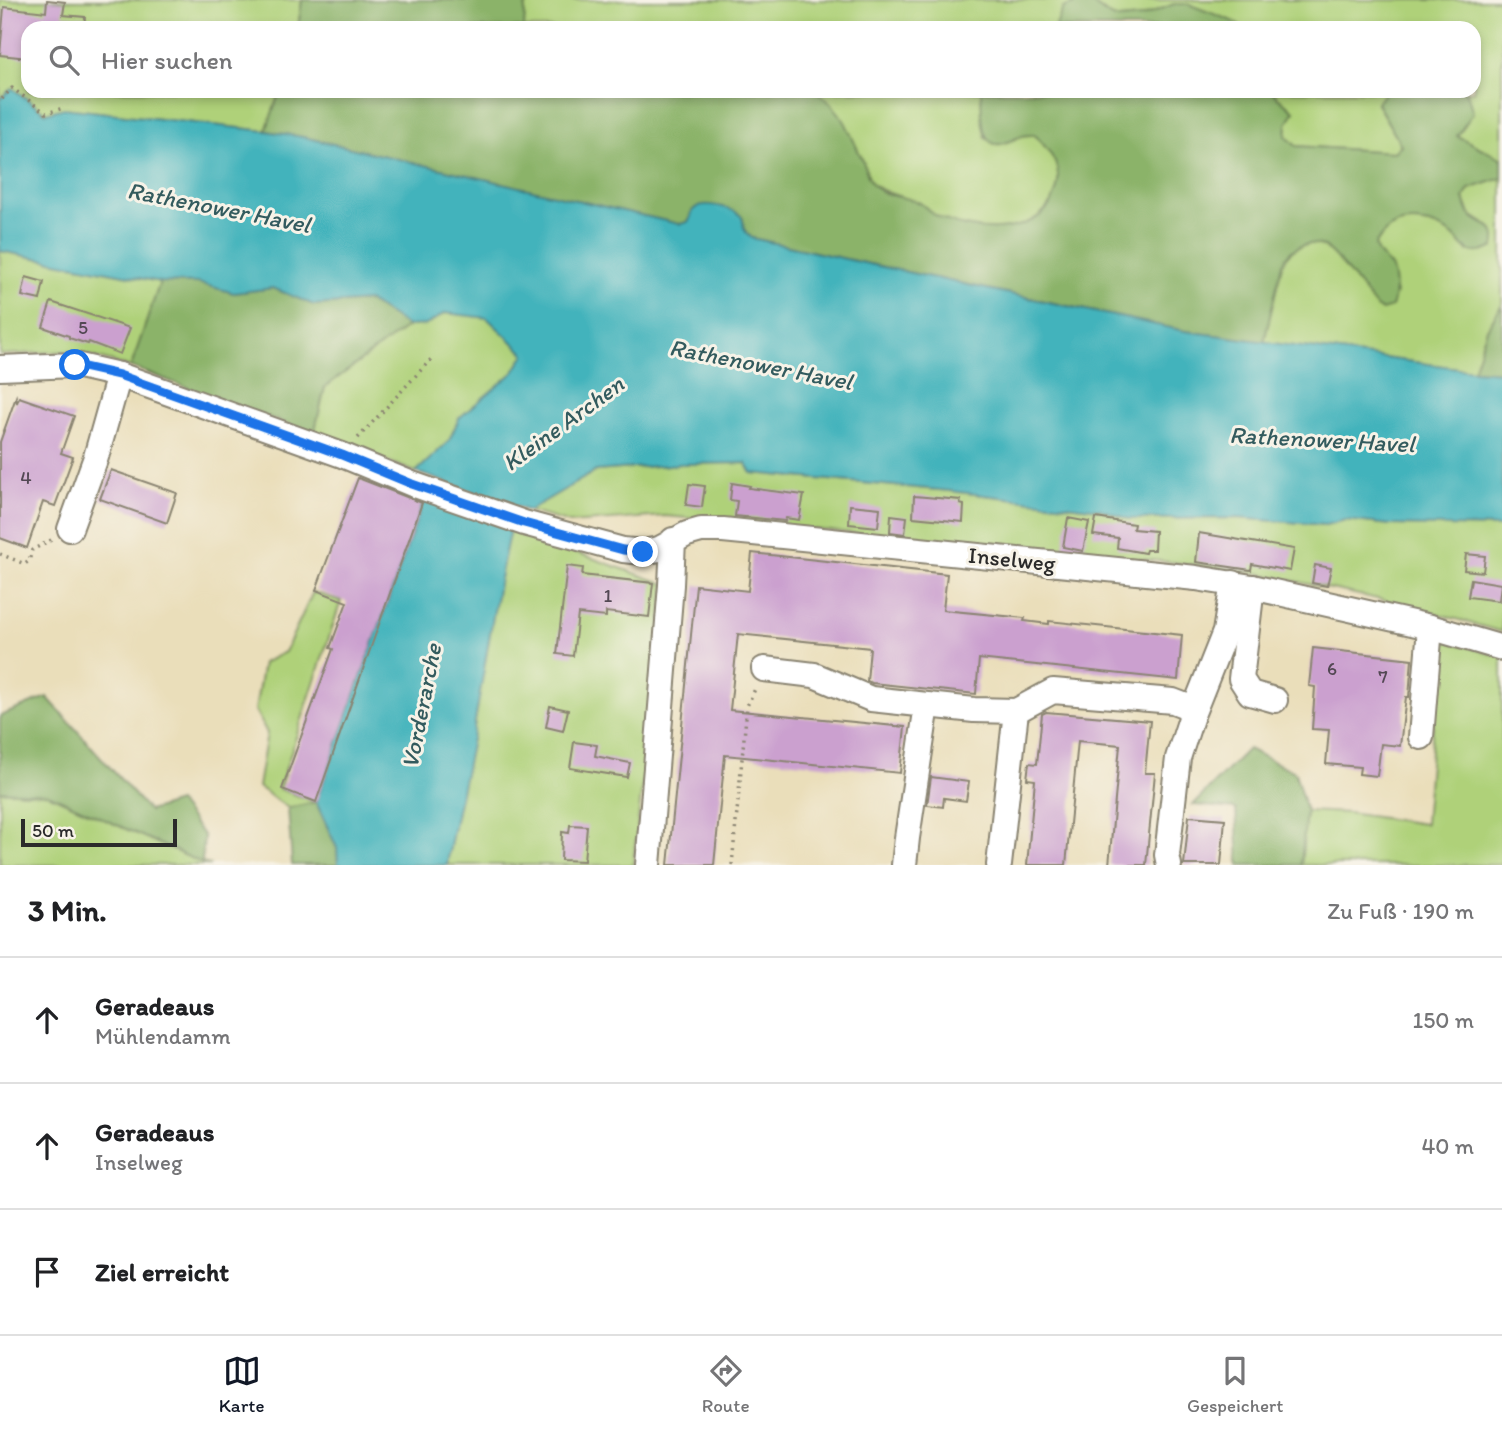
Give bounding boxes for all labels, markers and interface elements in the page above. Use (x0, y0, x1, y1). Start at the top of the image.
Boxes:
search box (21, 21, 1481, 98)
icon: search (45, 41, 83, 79)
text: Hier suchen (101, 44, 233, 76)
water label: Rathenower Havel (125, 175, 315, 239)
house number: 5 (78, 316, 88, 339)
water label: Rathenower Havel (667, 332, 857, 396)
route start (59, 349, 90, 380)
water label: Kleine Archen (497, 369, 630, 477)
water label: Rathenower Havel (1229, 420, 1418, 458)
house number: 4 (20, 466, 32, 489)
route end (627, 536, 658, 567)
street label: Inselweg (967, 541, 1057, 578)
house number: 1 (604, 584, 613, 607)
water label: Vorderarche (395, 640, 448, 771)
house number: 6 (1327, 657, 1337, 680)
house number: 7 (1378, 665, 1388, 688)
scale bar (21, 816, 177, 848)
text: 50 m (32, 819, 74, 842)
text: 3 Min. (28, 892, 107, 929)
text: Zu Fuß · 190 m (1327, 897, 1474, 925)
text: Geradeaus (95, 990, 214, 1022)
icon: ahead (28, 1001, 66, 1039)
text: 150 m (1413, 1006, 1474, 1034)
text: Mühlendamm (95, 1022, 231, 1050)
text: Geradeaus (95, 1116, 214, 1148)
icon: ahead (28, 1127, 66, 1165)
text: 40 m (1421, 1132, 1474, 1160)
text: Inselweg (95, 1148, 183, 1176)
icon: arrive (28, 1253, 66, 1291)
text: Ziel erreicht (95, 1256, 229, 1288)
tab: Karte (219, 1352, 264, 1417)
tab: Route (702, 1352, 750, 1417)
tab: Gespeichert (1187, 1352, 1283, 1417)

